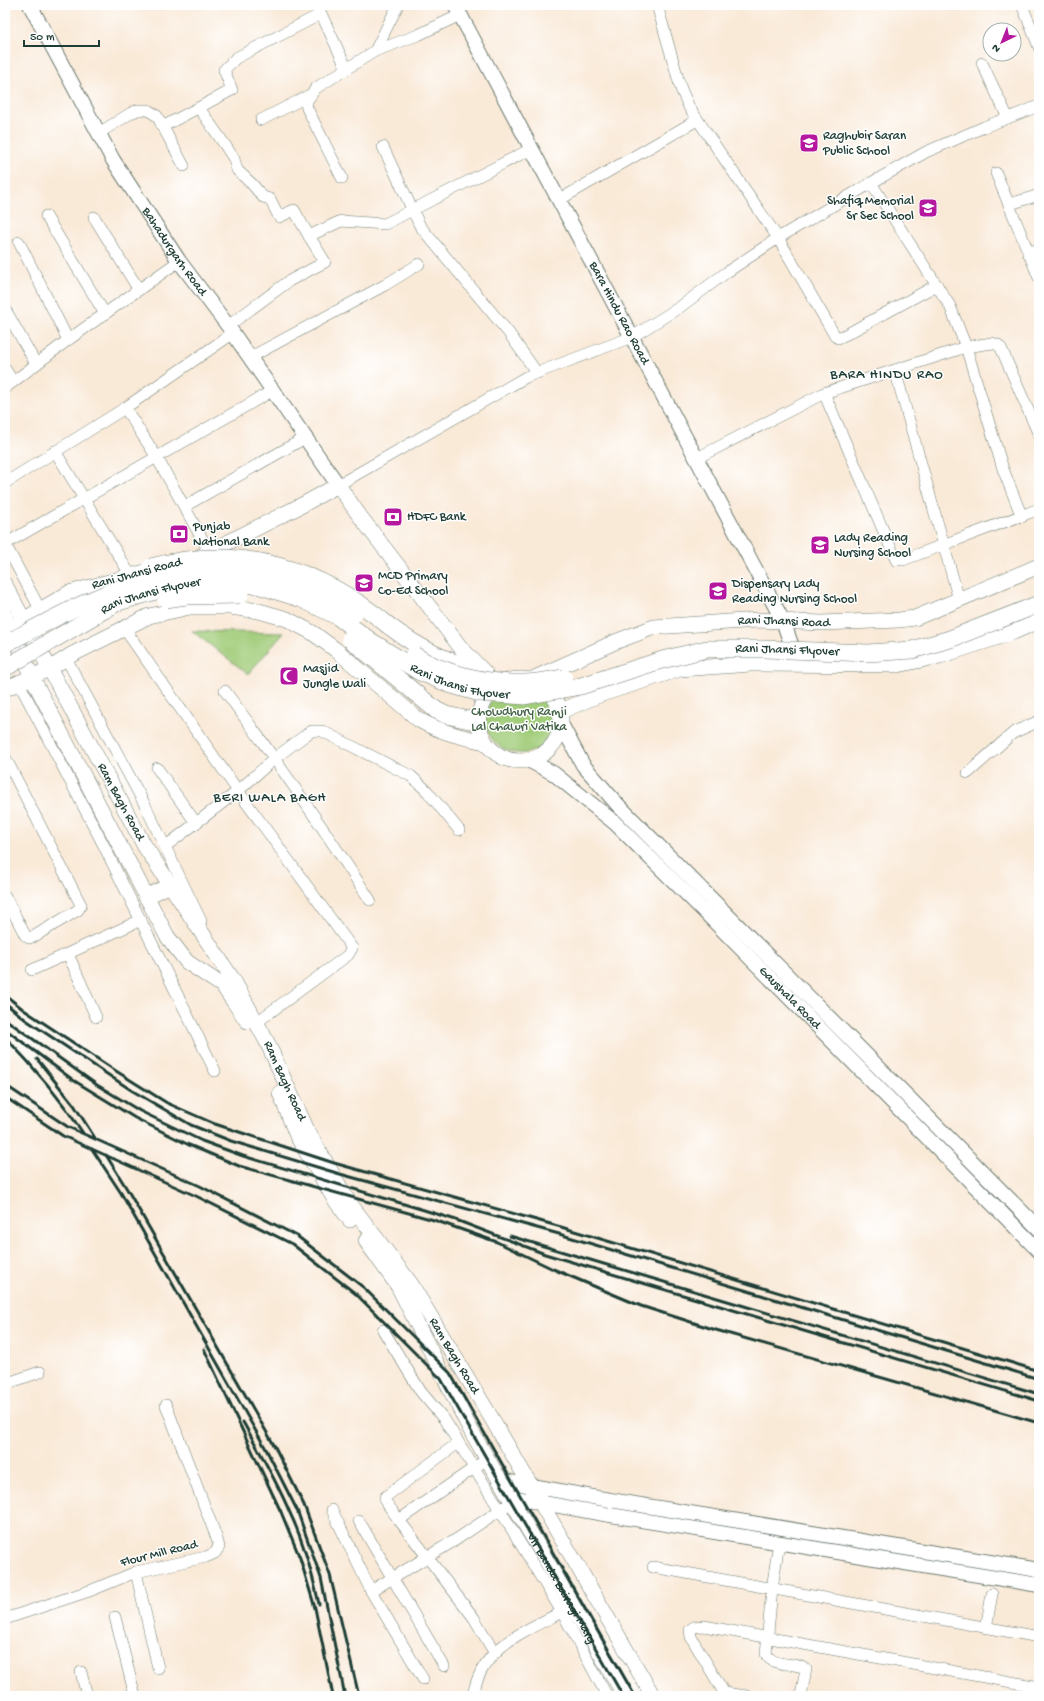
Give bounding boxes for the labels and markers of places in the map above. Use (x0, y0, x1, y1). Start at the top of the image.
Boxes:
place label: Raghubir Saran Public School (822, 129, 907, 159)
school or university icon: Raghubir Saran Public School (798, 132, 820, 154)
place label: Shafiq Memorial Sr Sec School (827, 194, 914, 224)
school or university icon: Shafiq Memorial Sr Sec School (917, 197, 939, 219)
bank icon: HDFC Bank (382, 506, 404, 528)
place label: HDFC Bank (407, 510, 467, 525)
place label: Punjab National Bank (192, 520, 270, 550)
bank icon: Punjab National Bank (168, 523, 190, 545)
place label: Lady Reading Nursing School (834, 531, 911, 561)
school or university icon: Lady Reading Nursing School (809, 534, 831, 556)
place label: MCD Primary Co-Ed School (378, 569, 449, 599)
school or university icon: MCD Primary Co-Ed School (353, 572, 375, 594)
place label: Dispensary Lady Reading Nursing School (731, 577, 857, 607)
school or university icon: Dispensary Lady Reading Nursing School (707, 580, 729, 602)
place label: Masjid Jungle Wali (303, 662, 366, 692)
mosque icon: Masjid Jungle Wali (278, 665, 300, 687)

